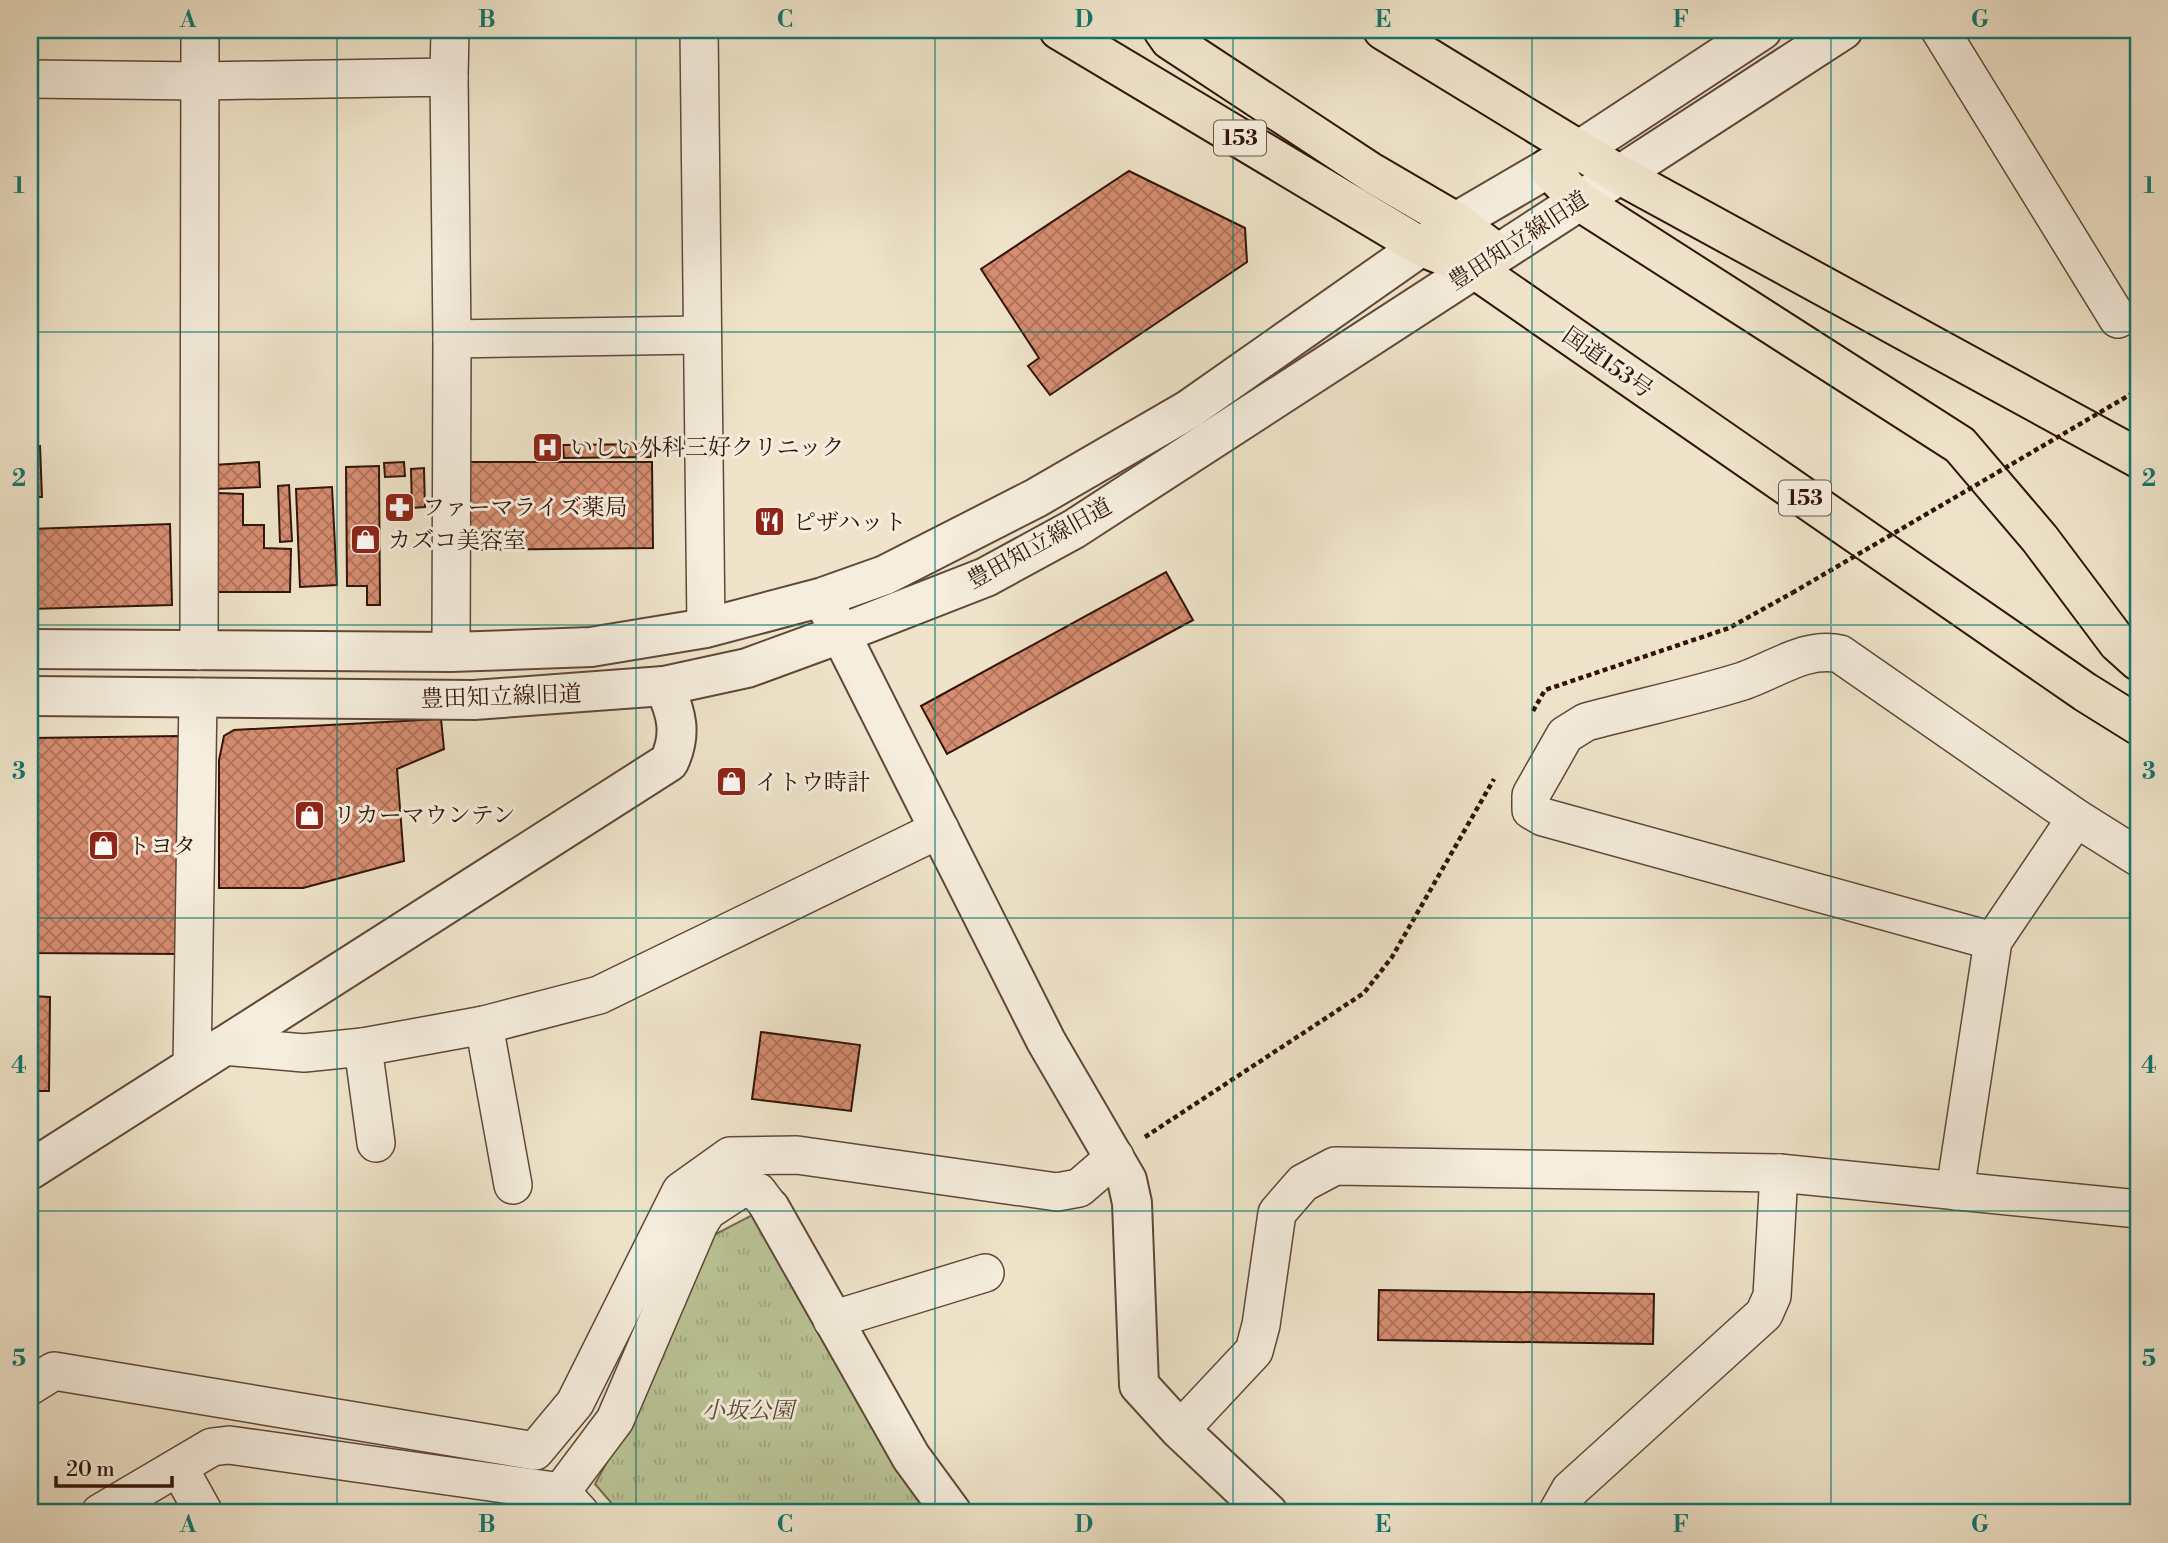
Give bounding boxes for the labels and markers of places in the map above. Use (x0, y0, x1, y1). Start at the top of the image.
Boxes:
hospital icon: いしい外科三好クリニック (530, 430, 564, 464)
place label: いしい外科三好クリニック (570, 434, 845, 462)
pharmacy icon: ファーマライズ薬局 (382, 490, 416, 524)
place label: ファーマライズ薬局 (422, 494, 628, 522)
restaurant icon: ピザハット (753, 505, 787, 539)
place label: ピザハット (793, 509, 907, 537)
shop icon: カズコ美容室 (348, 523, 382, 557)
place label: カズコ美容室 (388, 527, 526, 555)
shop icon: イトウ時計 (715, 765, 749, 799)
place label: イトウ時計 (755, 769, 870, 797)
shop icon: リカーマウンテン (293, 798, 327, 832)
place label: リカーマウンテン (333, 802, 516, 830)
shop icon: トヨタ (87, 829, 121, 863)
place label: トヨタ (127, 833, 196, 861)

